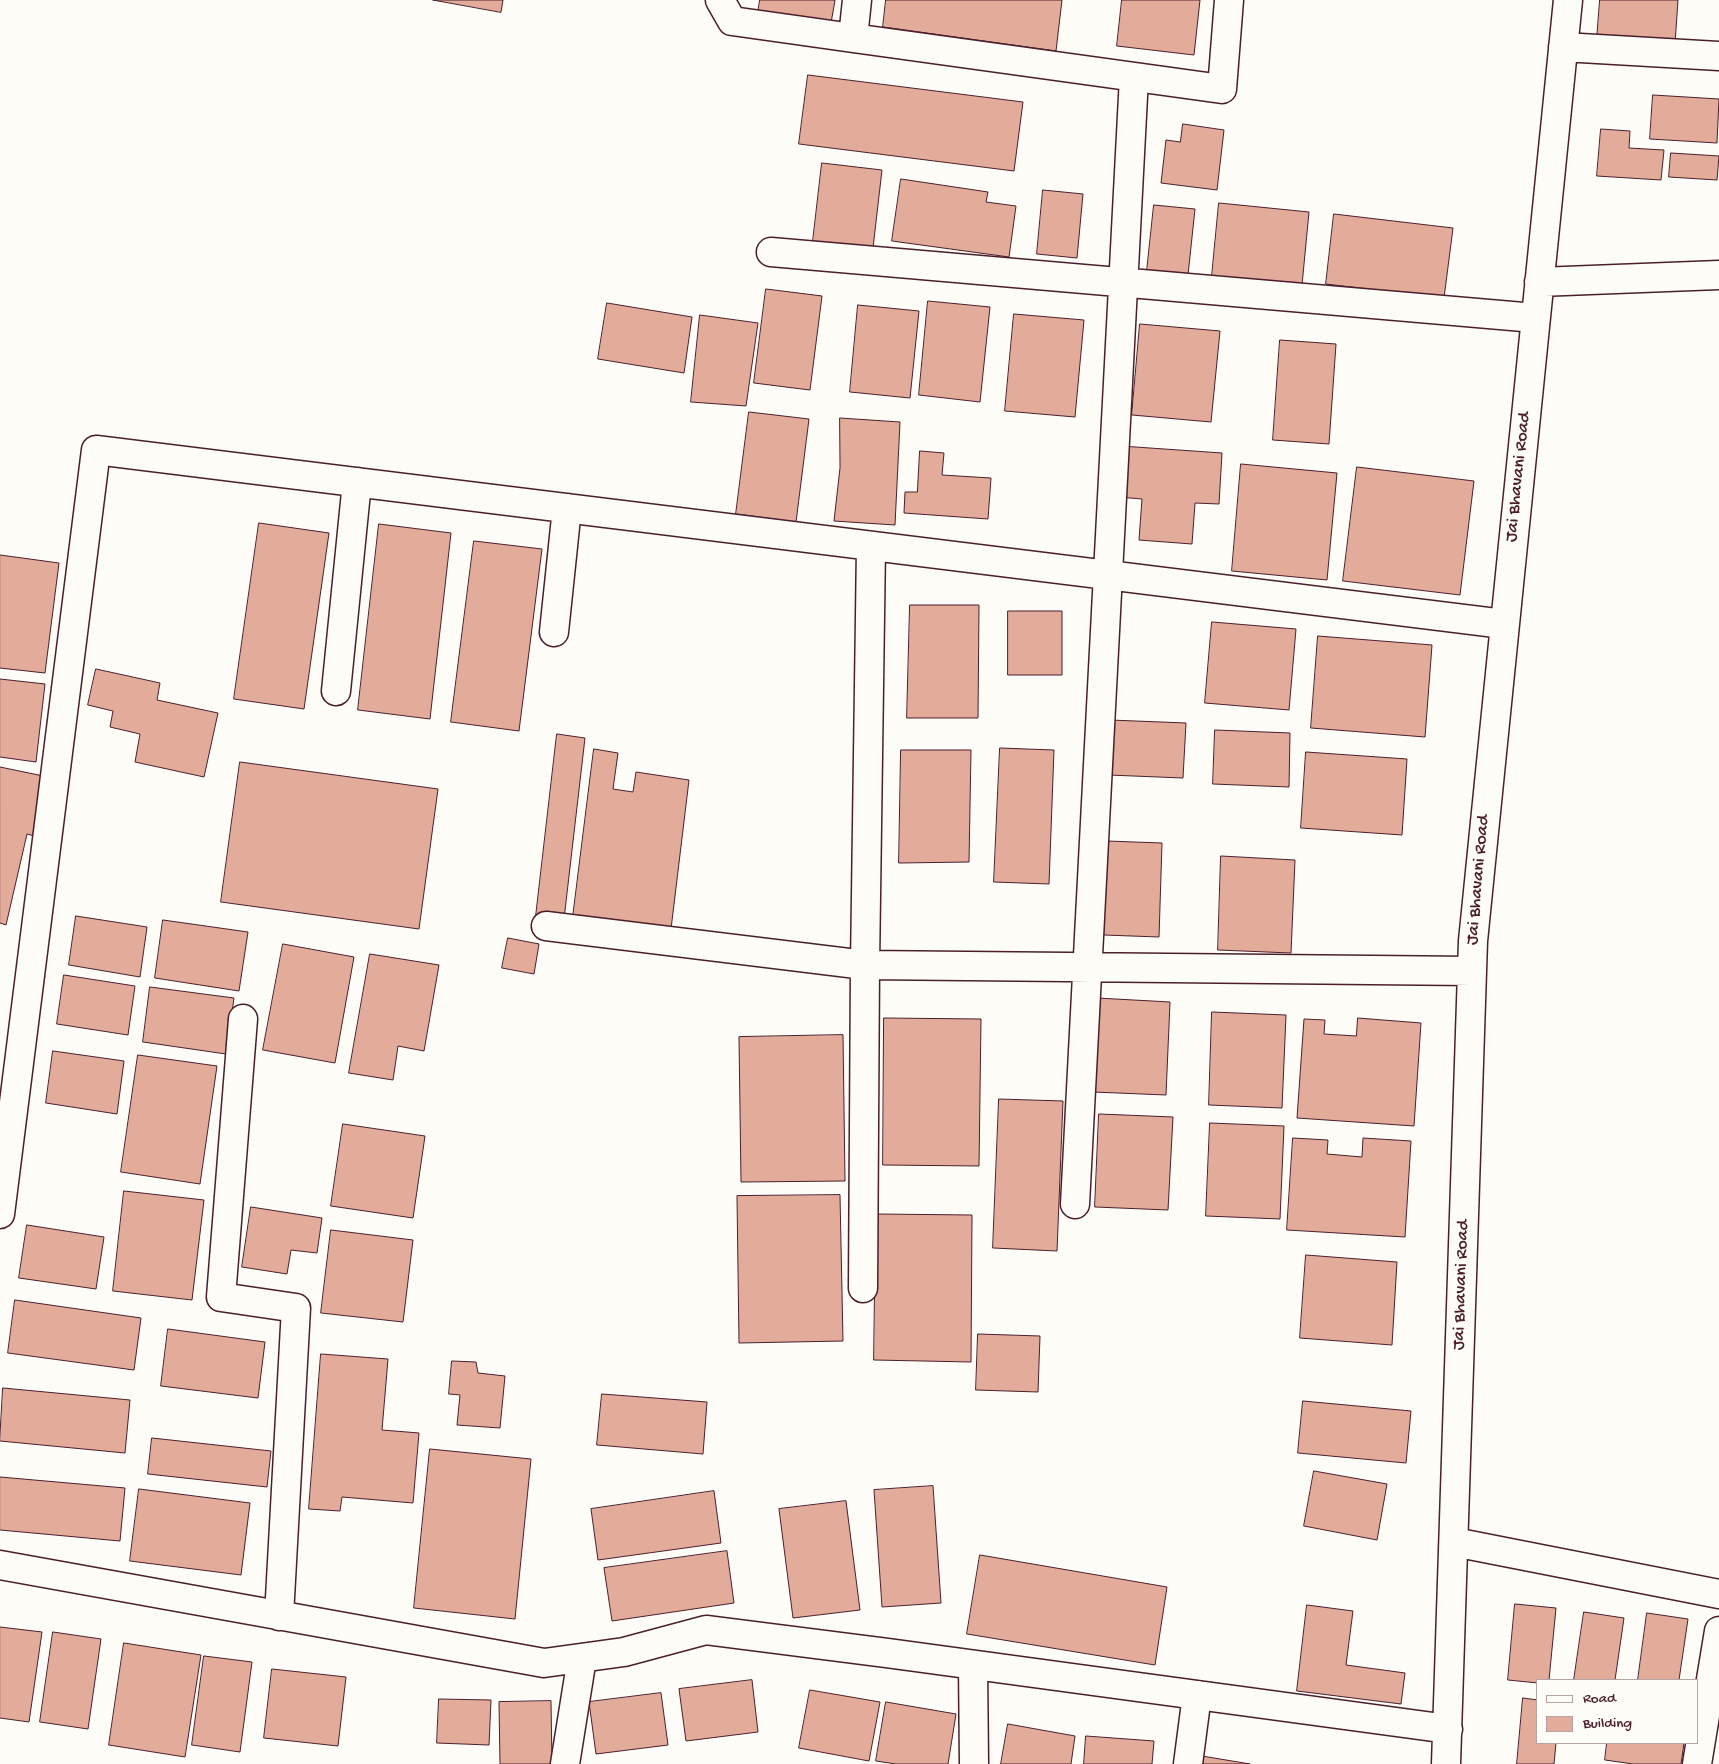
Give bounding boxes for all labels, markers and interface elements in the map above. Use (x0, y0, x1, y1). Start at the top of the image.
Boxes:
street label: Jai Bhavani Road (1501, 411, 1537, 543)
street label: Jai Bhavani Road (1463, 814, 1495, 946)
street label: Jai Bhavani Road (1449, 1219, 1475, 1351)
legend (1536, 1679, 1699, 1744)
text: Road (1583, 1690, 1616, 1708)
text: Building (1583, 1715, 1632, 1733)

